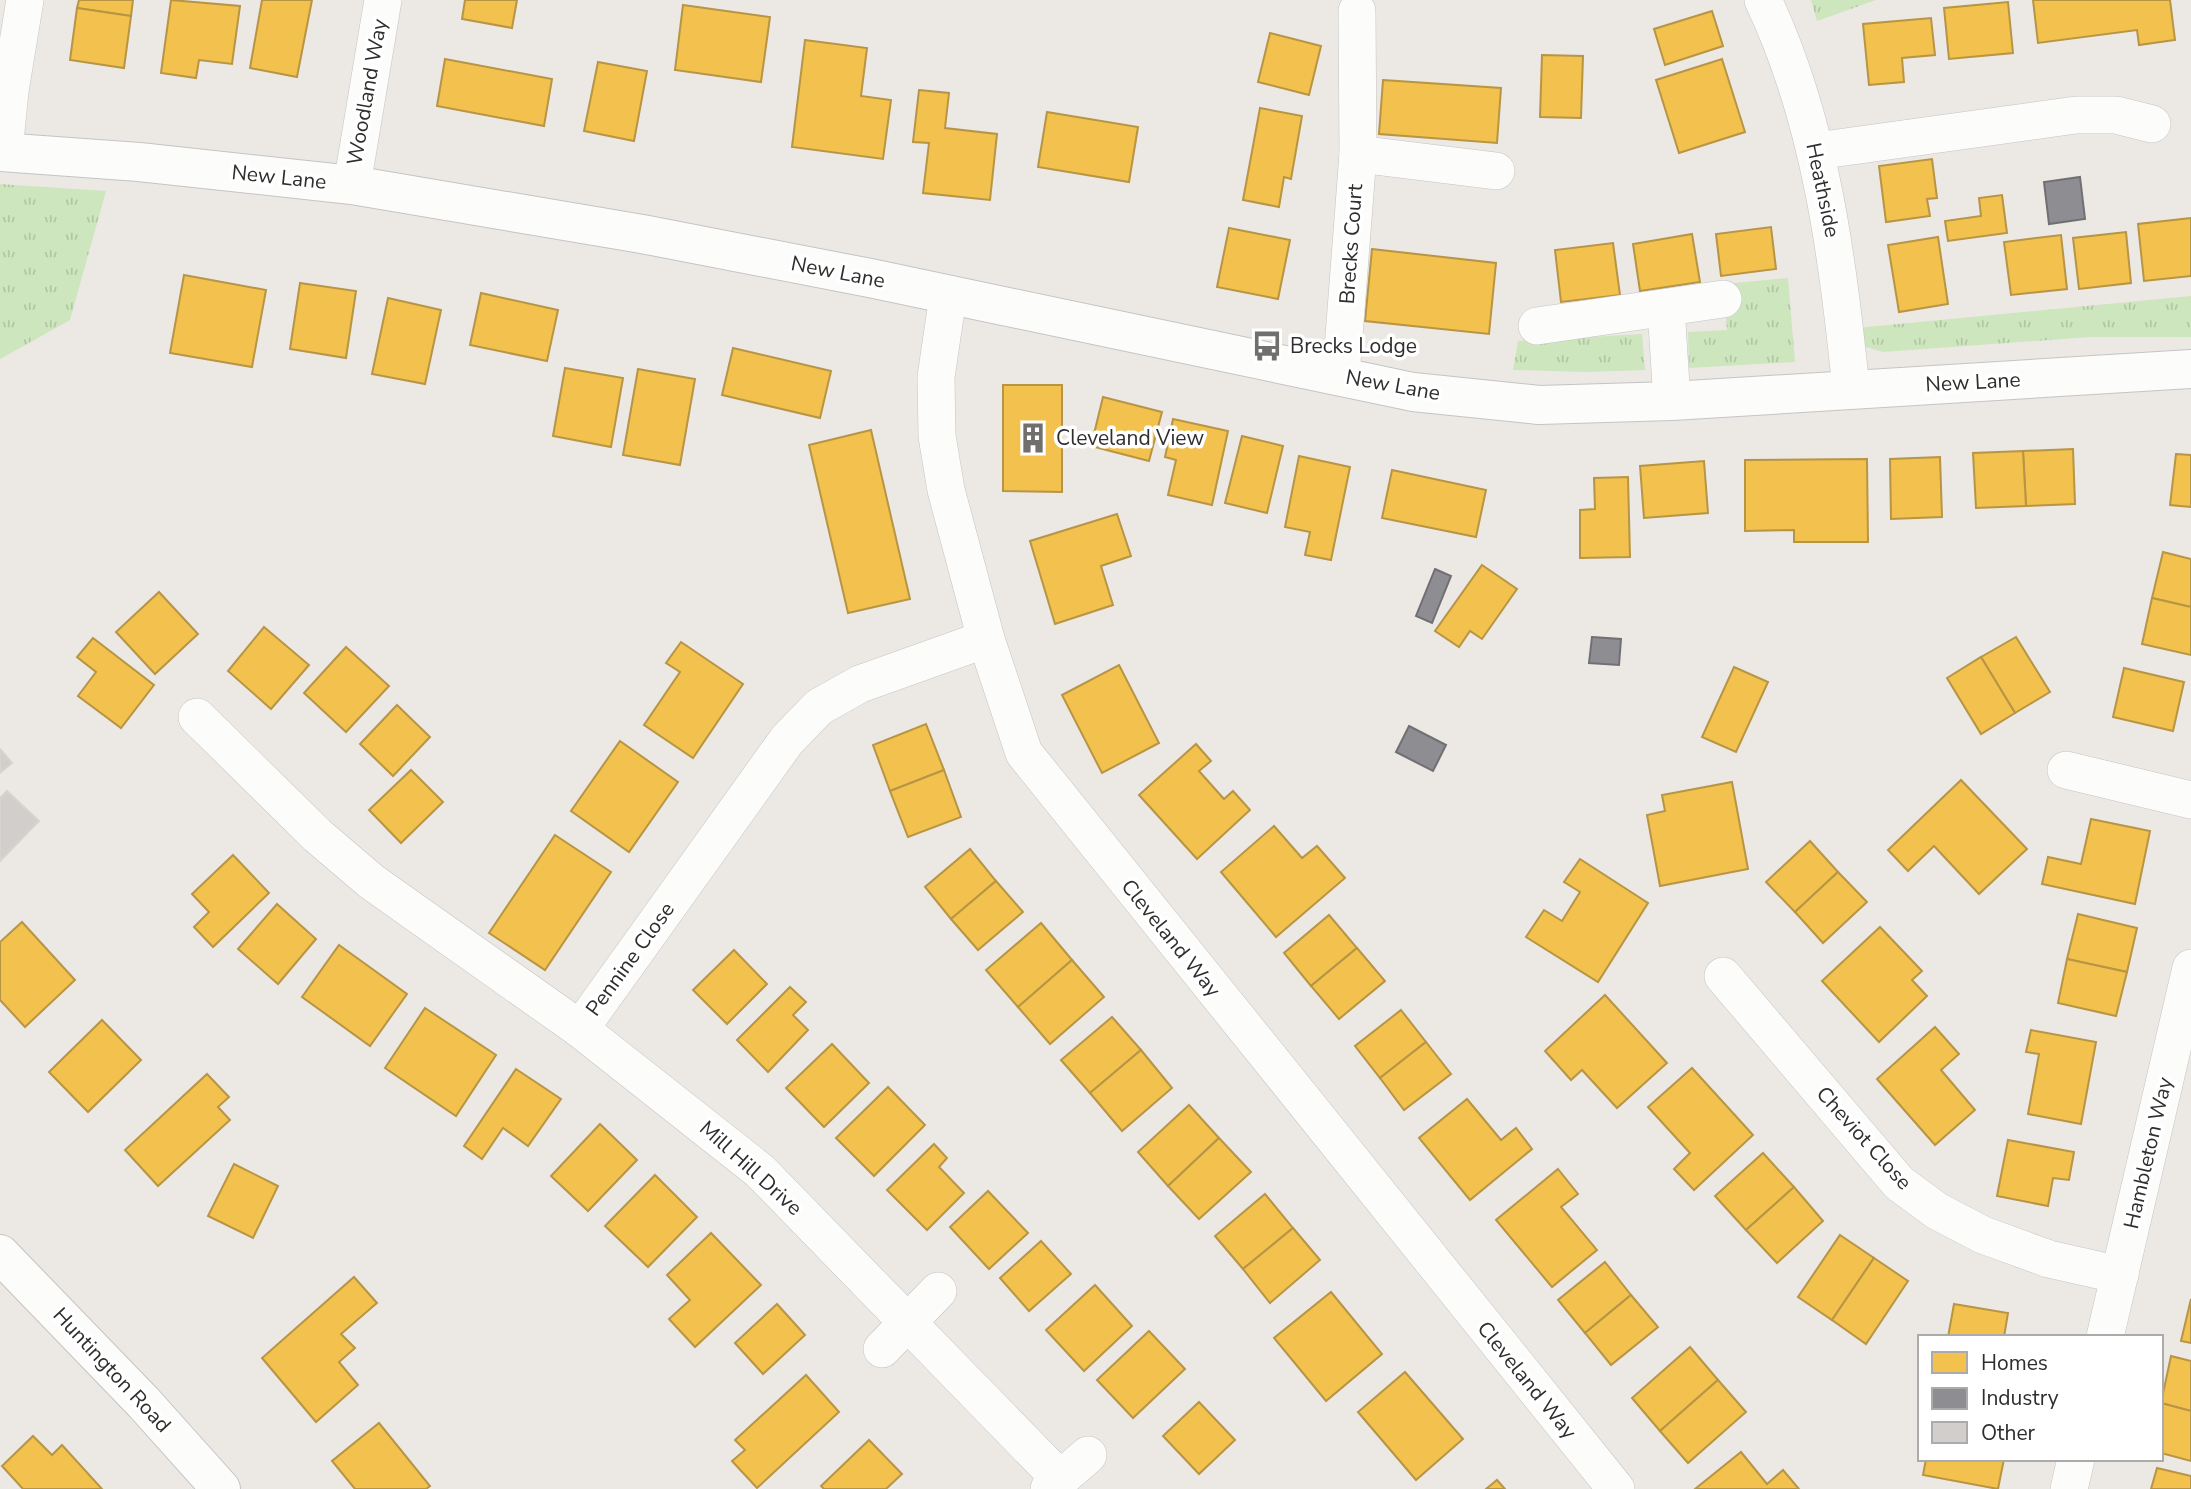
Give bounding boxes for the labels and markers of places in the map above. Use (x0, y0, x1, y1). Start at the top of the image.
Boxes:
bus stop icon: Brecks Lodge (1250, 329, 1284, 363)
place label: Brecks Lodge (1290, 332, 1417, 360)
building icon: Cleveland View (1016, 421, 1050, 455)
place label: Cleveland View (1056, 424, 1204, 452)

